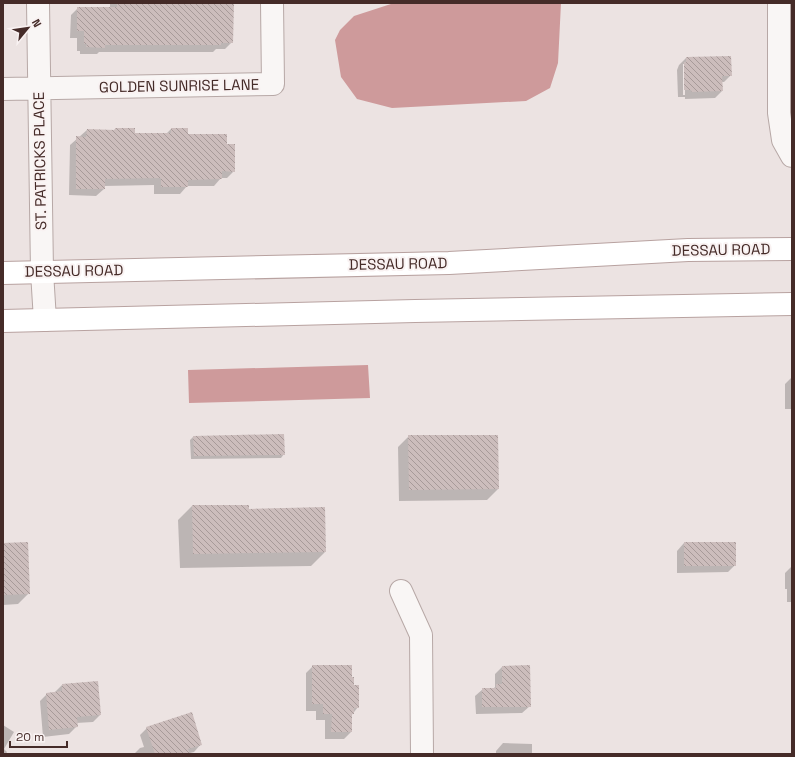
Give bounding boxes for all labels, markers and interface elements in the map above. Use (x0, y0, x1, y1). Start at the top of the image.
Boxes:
north arrow (8, 8, 48, 48)
text: N (29, 17, 45, 30)
street label: GOLDEN SUNRISE LANE (99, 75, 259, 96)
street label: ST. PATRICKS PLACE (29, 92, 50, 230)
street label: DESSAU ROAD (672, 239, 770, 260)
street label: DESSAU ROAD (349, 253, 447, 274)
street label: DESSAU ROAD (25, 260, 123, 281)
scale bar (10, 723, 67, 749)
text: 20 m (16, 729, 44, 745)

